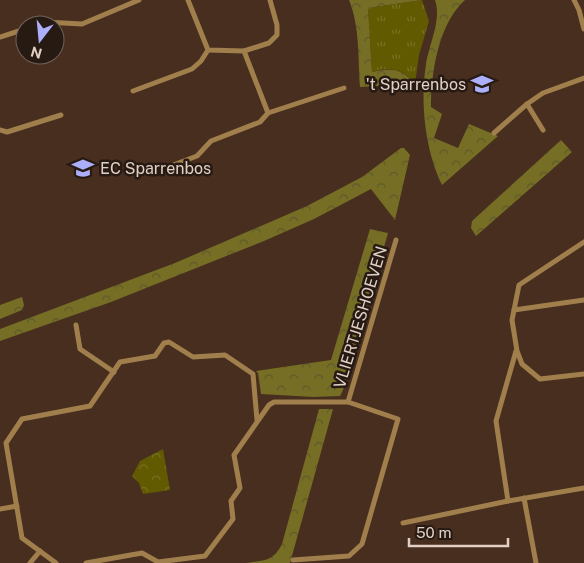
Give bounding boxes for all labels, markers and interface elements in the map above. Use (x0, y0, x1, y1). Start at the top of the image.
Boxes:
north arrow (15, 15, 65, 65)
text: N (29, 43, 44, 62)
school or university icon: 't Sparrenbos (469, 71, 495, 97)
place label: 't Sparrenbos (366, 75, 466, 94)
school or university icon: EC Sparrenbos (70, 155, 96, 181)
place label: EC Sparrenbos (100, 159, 211, 178)
street label: VLIERTJESHOEVEN (330, 244, 391, 391)
scale bar (409, 516, 508, 548)
text: 50 m (416, 524, 451, 541)

